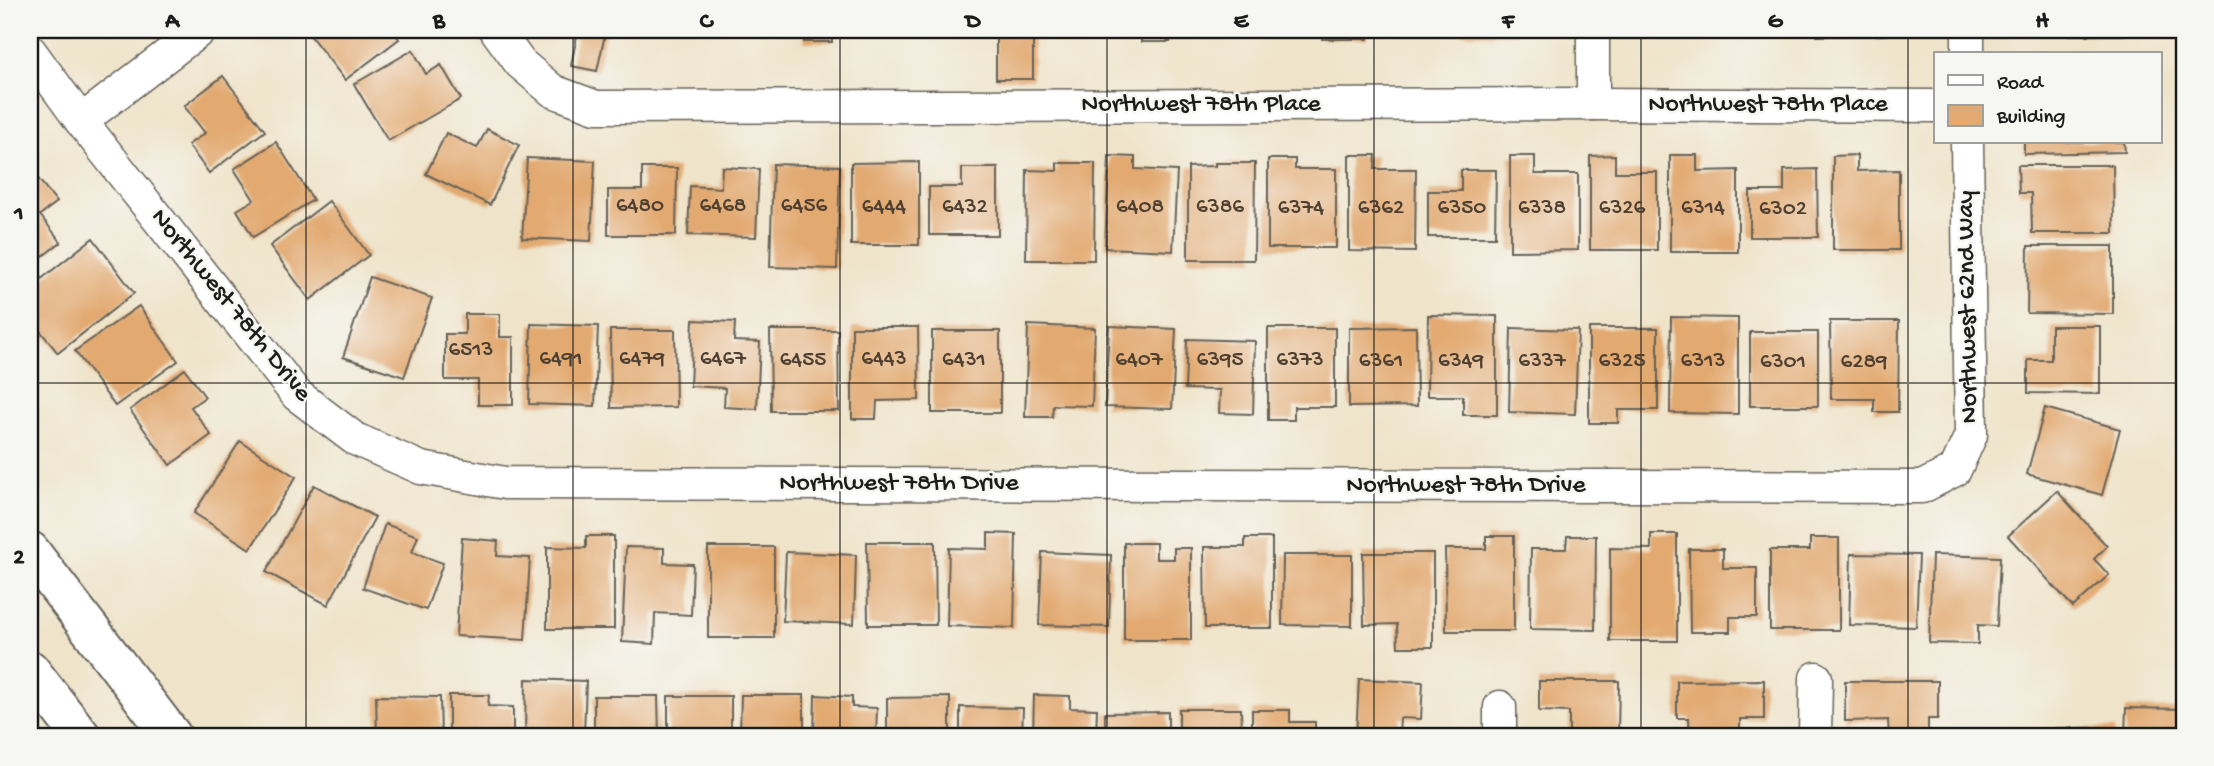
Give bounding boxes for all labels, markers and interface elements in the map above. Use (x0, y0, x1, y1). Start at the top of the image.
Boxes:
text: A (164, 9, 180, 36)
text: B (432, 9, 446, 36)
text: C (700, 9, 715, 36)
text: D (964, 9, 982, 36)
text: E (1234, 9, 1250, 36)
text: F (1501, 9, 1516, 36)
text: G (1768, 9, 1784, 36)
text: H (2035, 9, 2049, 36)
legend (1934, 52, 2162, 144)
text: Road (1997, 72, 2045, 97)
street label: Northwest 78th Place (1081, 90, 1321, 121)
street label: Northwest 78th Place (1648, 90, 1888, 121)
text: Building (1996, 106, 2066, 131)
street label: Northwest 62nd Way (1951, 190, 1987, 424)
house number: 6480 (616, 193, 664, 220)
house number: 6468 (700, 193, 746, 220)
house number: 6456 (781, 193, 827, 220)
house number: 6444 (862, 194, 906, 221)
house number: 6432 (942, 194, 988, 221)
house number: 6408 (1116, 194, 1164, 221)
house number: 6386 (1196, 194, 1244, 221)
house number: 6374 (1278, 195, 1324, 222)
house number: 6362 (1358, 195, 1404, 222)
house number: 6350 (1438, 195, 1486, 222)
house number: 6338 (1518, 195, 1566, 222)
house number: 6326 (1599, 195, 1646, 222)
house number: 6314 (1681, 195, 1725, 222)
house number: 6302 (1759, 196, 1807, 223)
text: 1 (13, 201, 24, 228)
street label: Northwest 78th Drive (143, 203, 318, 409)
house number: 6513 (449, 337, 493, 364)
house number: 6491 (539, 346, 583, 373)
house number: 6479 (619, 346, 665, 373)
house number: 6467 (700, 346, 747, 373)
house number: 6443 (861, 346, 907, 373)
house number: 6455 (780, 347, 826, 374)
house number: 6431 (942, 347, 986, 374)
house number: 6407 (1115, 347, 1164, 374)
house number: 6395 (1196, 347, 1244, 374)
house number: 6373 (1276, 347, 1324, 374)
house number: 6361 (1359, 348, 1403, 375)
house number: 6349 (1438, 348, 1484, 375)
house number: 6337 (1518, 348, 1567, 375)
house number: 6325 (1599, 348, 1645, 375)
house number: 6313 (1681, 348, 1725, 375)
house number: 6301 (1760, 349, 1806, 376)
house number: 6289 (1840, 349, 1888, 376)
street label: Northwest 78th Drive (779, 469, 1019, 500)
street label: Northwest 78th Drive (1346, 471, 1586, 502)
text: 2 (13, 545, 25, 572)

